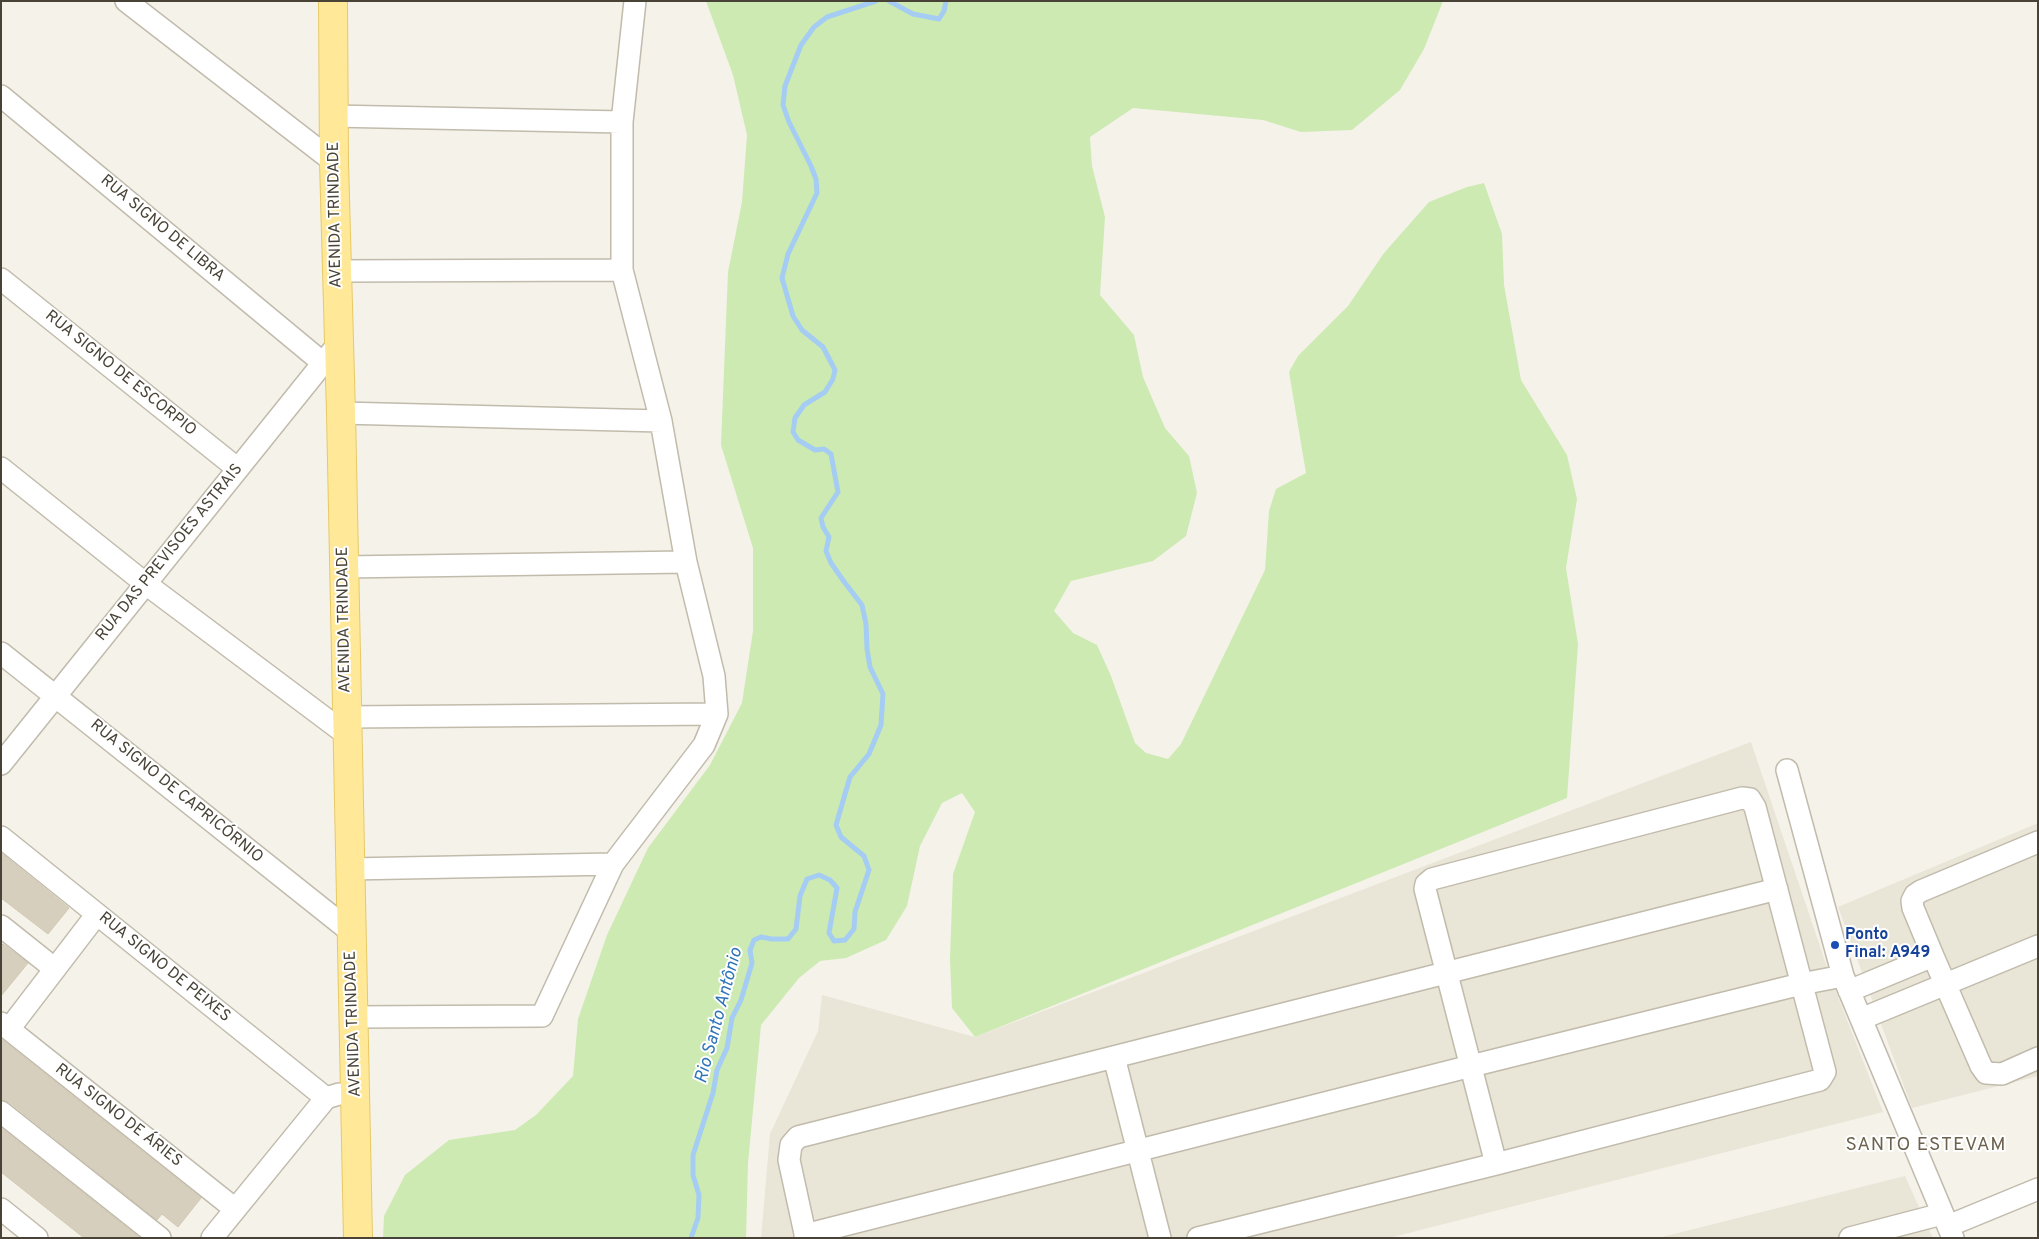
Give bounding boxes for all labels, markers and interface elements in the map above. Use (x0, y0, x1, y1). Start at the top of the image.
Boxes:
street label: AVENIDA TRINDADE (325, 142, 347, 288)
street label: RUA SIGNO DE LIBRA (96, 171, 228, 287)
street label: RUA SIGNO DE ESCORPIO (41, 307, 199, 441)
street label: RUA DAS PREVISOES ASTRAIS (93, 460, 247, 646)
street label: AVENIDA TRINDADE (334, 547, 356, 693)
street label: RUA SIGNO DE CAPRICÓRNIO (86, 716, 266, 868)
street label: RUA SIGNO DE PEIXES (94, 909, 234, 1027)
place label: Ponto Final: A949 (1845, 926, 1930, 964)
marker: Ponto Final: A949 (1829, 939, 1841, 951)
water label: Rio Santo Antônio (692, 946, 748, 1086)
street label: AVENIDA TRINDADE (342, 951, 366, 1097)
street label: RUA SIGNO DE ÁRIES (51, 1060, 185, 1172)
district label: SANTO ESTEVAM (1844, 1135, 2008, 1157)

